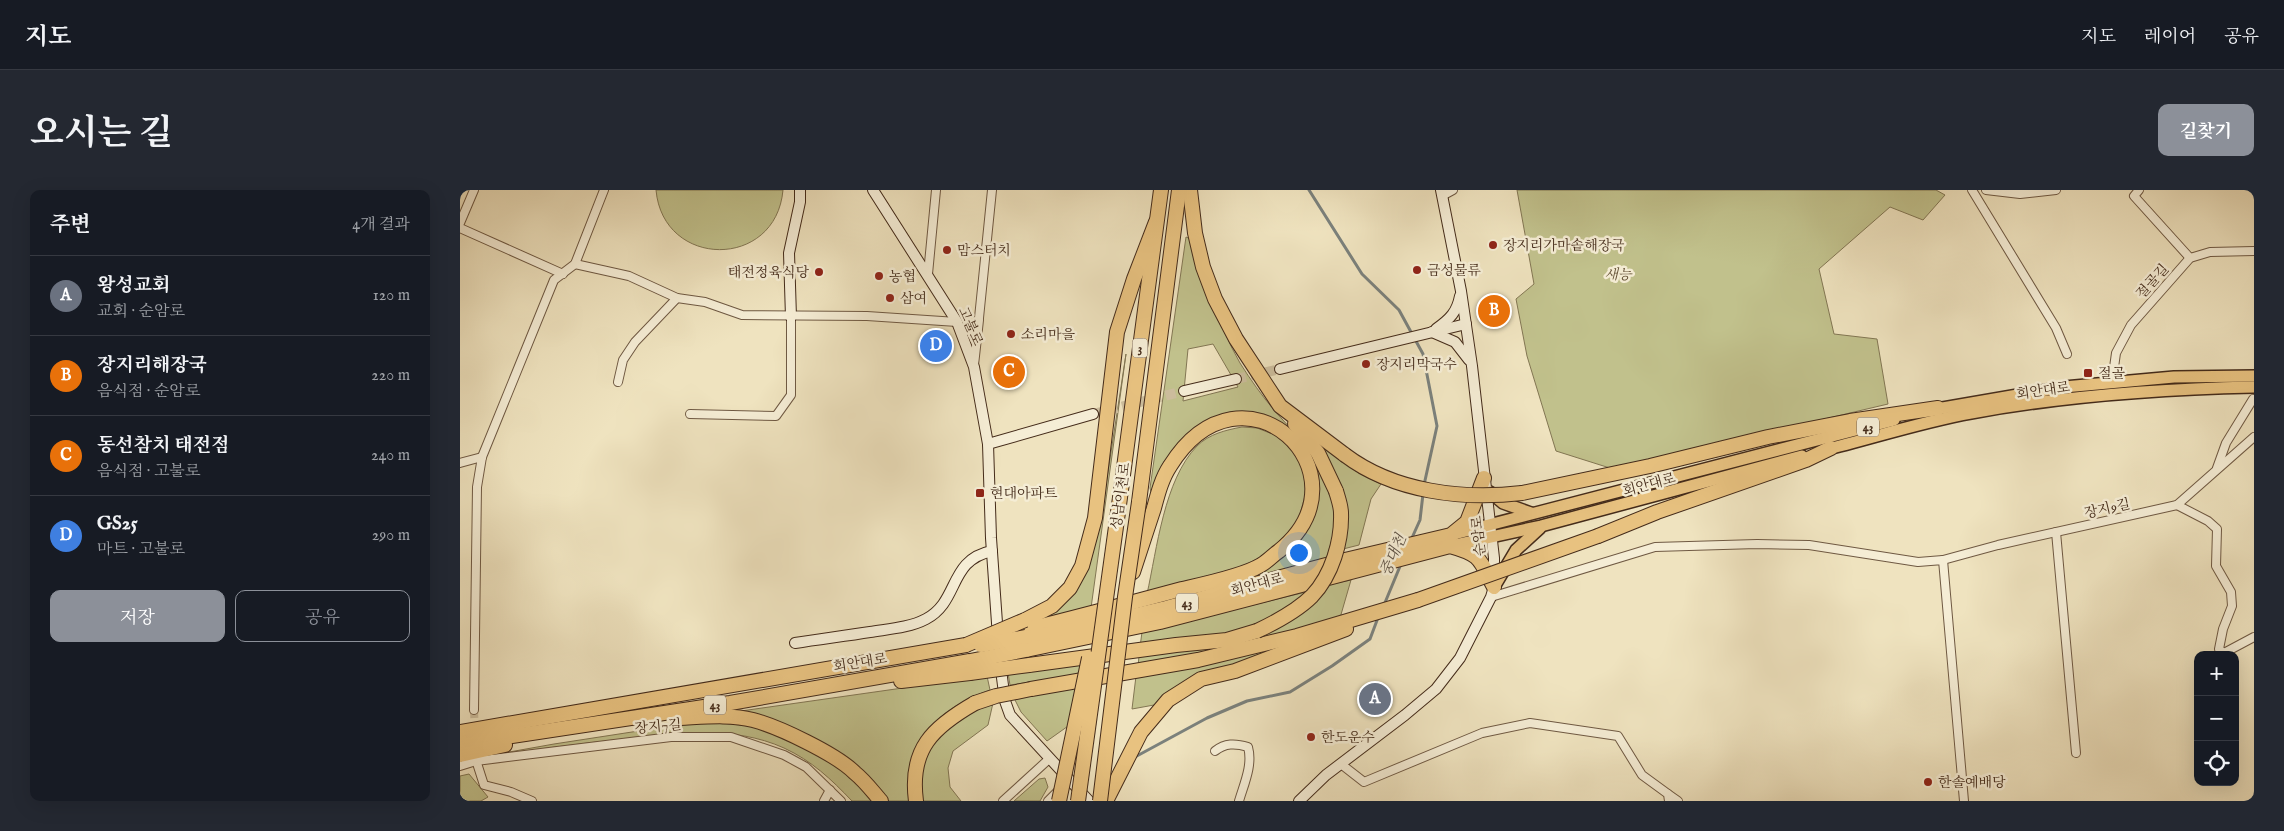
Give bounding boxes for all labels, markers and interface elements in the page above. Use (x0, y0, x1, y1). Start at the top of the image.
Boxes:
text: 지도 (25, 22, 71, 53)
text: 지도 (2081, 26, 2116, 49)
text: 레이어 (2144, 26, 2196, 49)
text: 공유 (2224, 26, 2259, 49)
button: 길찾기 (2158, 104, 2254, 156)
text: 오시는 길 (30, 112, 173, 157)
text: 주변 (50, 212, 91, 239)
text: 4개 결과 (352, 215, 410, 235)
place label: 장지리가마솥해장국 (1503, 237, 1625, 255)
marker: 장지리가마솥해장국 (1487, 239, 1499, 251)
place label: 맘스터치 (957, 242, 1011, 260)
marker: 맘스터치 (941, 244, 953, 256)
street label: 절골길 (2132, 261, 2173, 303)
place label: 금성물류 (1427, 262, 1481, 280)
place label: 태전정육식당 (728, 264, 809, 282)
marker: 금성물류 (1411, 264, 1423, 276)
marker: 태전정육식당 (813, 266, 825, 278)
park label: 새능 (1604, 266, 1633, 284)
place label: 농협 (889, 268, 916, 286)
marker: 농협 (873, 270, 885, 282)
text: 왕성교회 (97, 274, 170, 298)
text: A (61, 286, 71, 306)
text: 120 m (373, 286, 410, 306)
place label: 삼여 (900, 290, 927, 308)
marker: 삼여 (884, 292, 896, 304)
pin: B (1478, 292, 1510, 330)
text: 교회 · 순암로 (97, 302, 185, 322)
street label: 고불로 (954, 304, 987, 349)
place label: 소리마을 (1021, 326, 1076, 344)
pin: D (920, 327, 952, 365)
marker: 소리마을 (1005, 328, 1017, 340)
road number: 3 (1132, 338, 1148, 358)
pin: C (993, 353, 1025, 391)
text: 장지리해장국 (97, 354, 207, 378)
place label: 장지리막국수 (1376, 356, 1458, 374)
marker: 장지리막국수 (1360, 358, 1372, 370)
place label: 절골 (2098, 365, 2126, 383)
text: B (61, 366, 71, 386)
text: 220 m (371, 366, 410, 386)
marker: 절골 (2082, 367, 2094, 379)
street label: 회안대로 (2015, 378, 2072, 404)
text: 음식점 · 순암로 (97, 382, 200, 402)
road number: 43 (1857, 418, 1879, 436)
text: 동선참치 태전점 (97, 434, 230, 458)
text: C (60, 446, 72, 466)
text: 240 m (371, 446, 410, 466)
street label: 성남이천로 (1107, 461, 1135, 531)
text: 음식점 · 고불로 (97, 462, 200, 482)
street label: 회안대로 (1621, 469, 1678, 501)
place label: 현대아파트 (990, 485, 1058, 503)
marker: 현대아파트 (974, 487, 986, 499)
street label: 장지9길 (2082, 495, 2132, 523)
text: GS25 (97, 512, 138, 536)
street label: 순암로 (1468, 514, 1490, 557)
text: D (60, 526, 72, 546)
text: 290 m (372, 526, 410, 546)
water label: 중대천 (1376, 530, 1411, 579)
text: 마트 · 고불로 (97, 540, 185, 560)
your location (1286, 540, 1312, 566)
street label: 회안대로 (1229, 569, 1286, 601)
button: 저장 (50, 590, 225, 642)
button: 공유 (235, 590, 410, 642)
road number: 43 (1176, 593, 1198, 612)
street label: 회안대로 (832, 650, 889, 676)
map controls (2194, 651, 2239, 786)
button: + (2194, 651, 2239, 696)
pin: A (1359, 680, 1391, 718)
road number: 43 (704, 696, 726, 714)
button: − (2194, 696, 2239, 741)
street label: 장지7길 (634, 716, 682, 738)
place label: 한도운수 (1321, 729, 1376, 747)
marker: 한도운수 (1305, 731, 1317, 743)
button: locate (2194, 741, 2239, 786)
place label: 한솔예배당 (1938, 774, 2006, 792)
marker: 한솔예배당 (1922, 776, 1934, 788)

